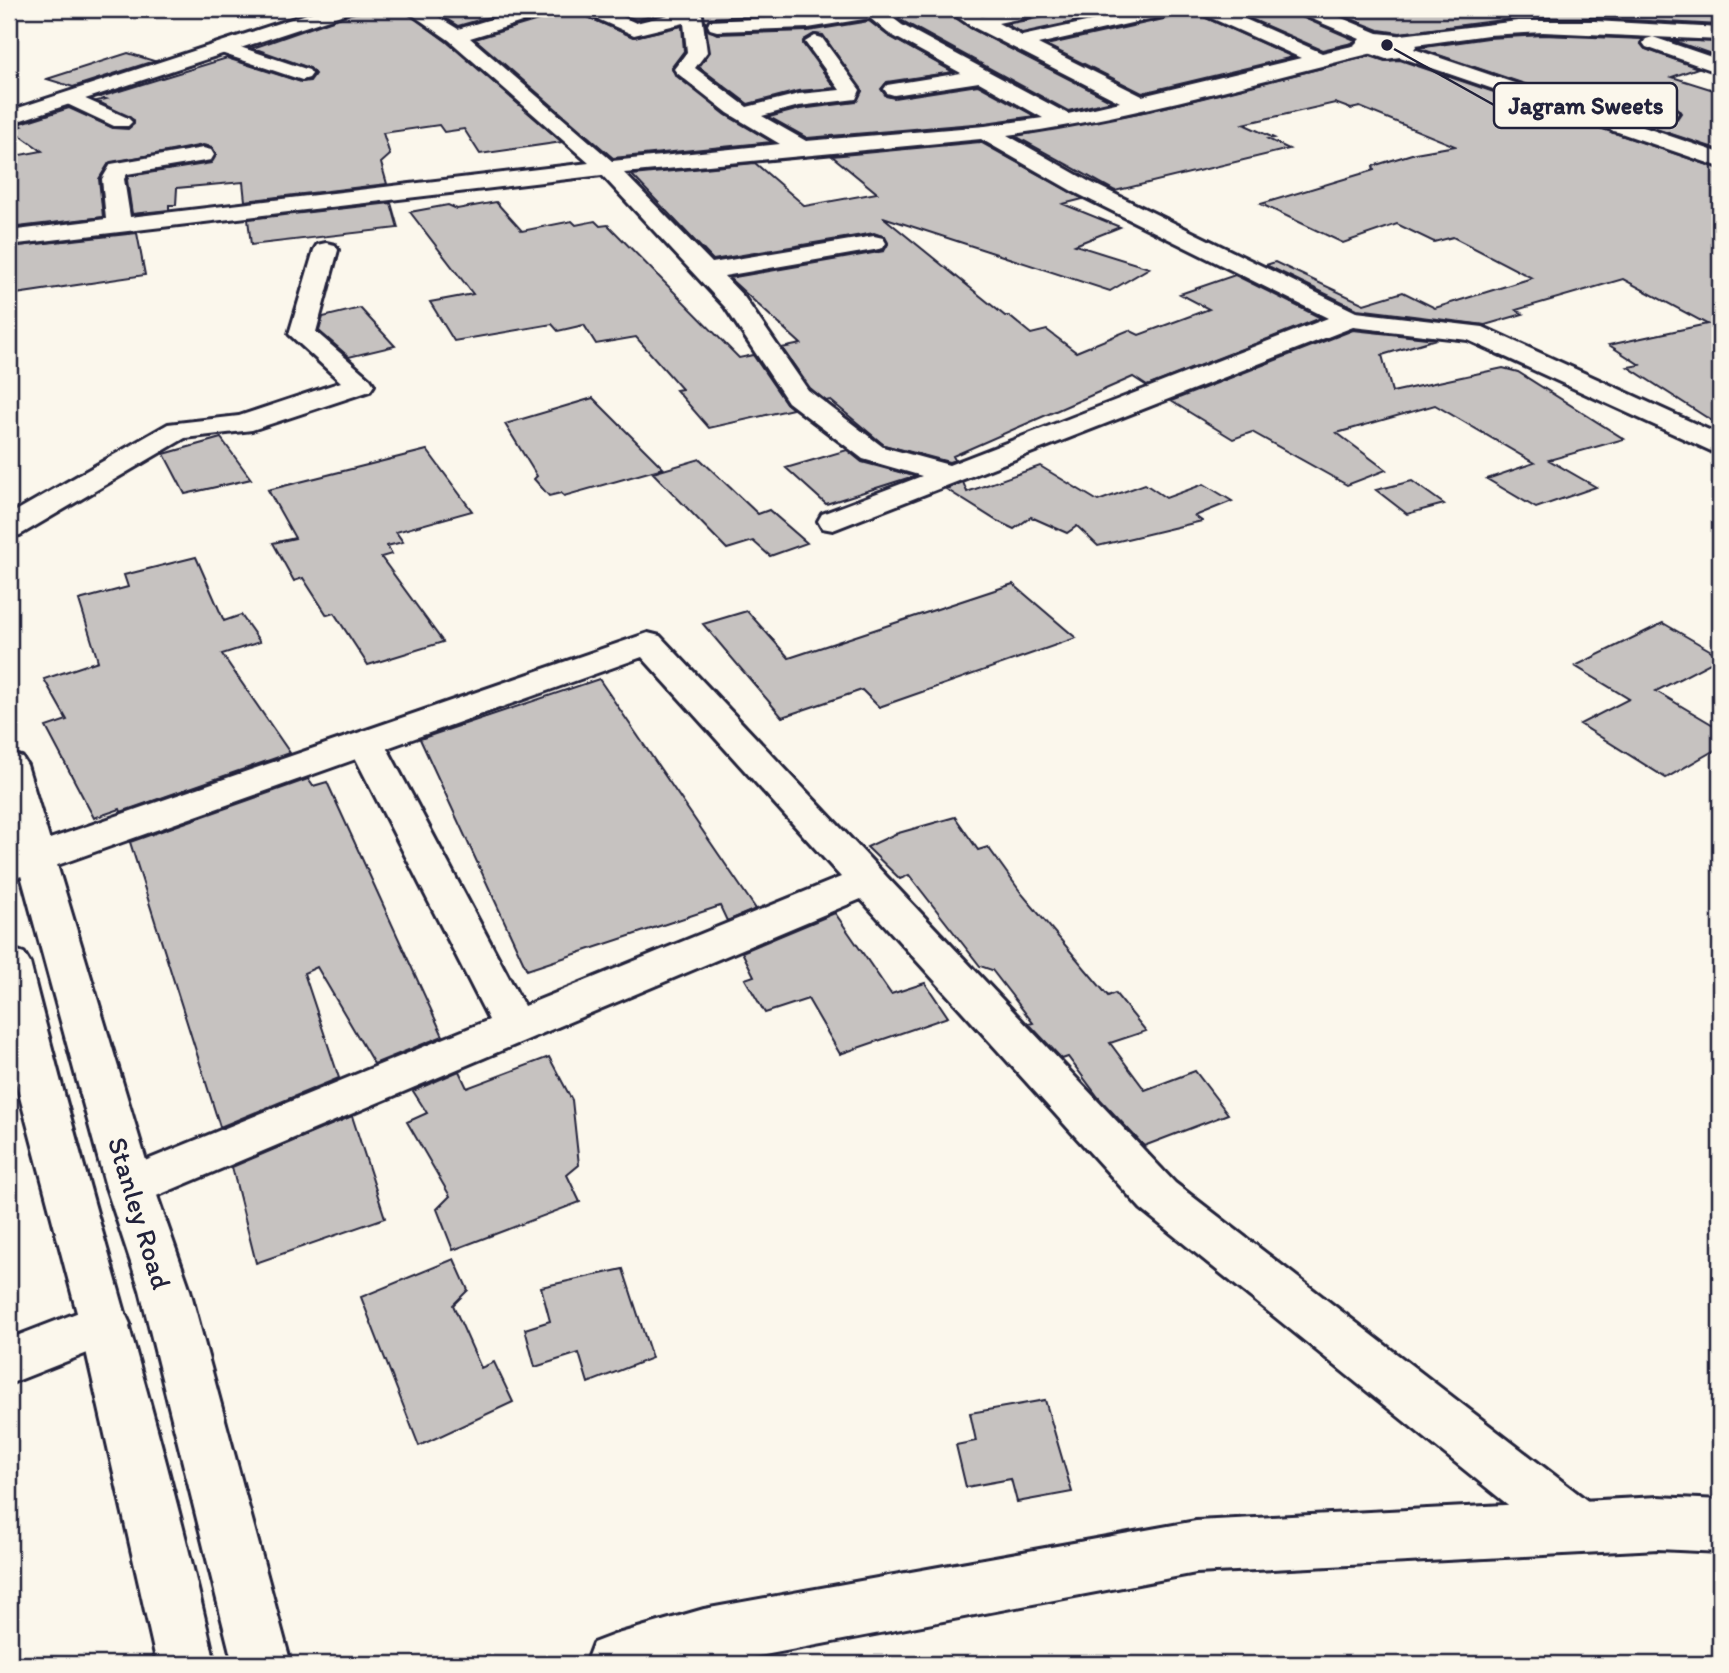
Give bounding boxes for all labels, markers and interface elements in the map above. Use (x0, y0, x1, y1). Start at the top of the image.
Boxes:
callout: Jagram Sweets (1494, 83, 1677, 128)
text: Jagram Sweets (1507, 91, 1664, 121)
street label: Stanley Road (101, 1133, 179, 1293)

